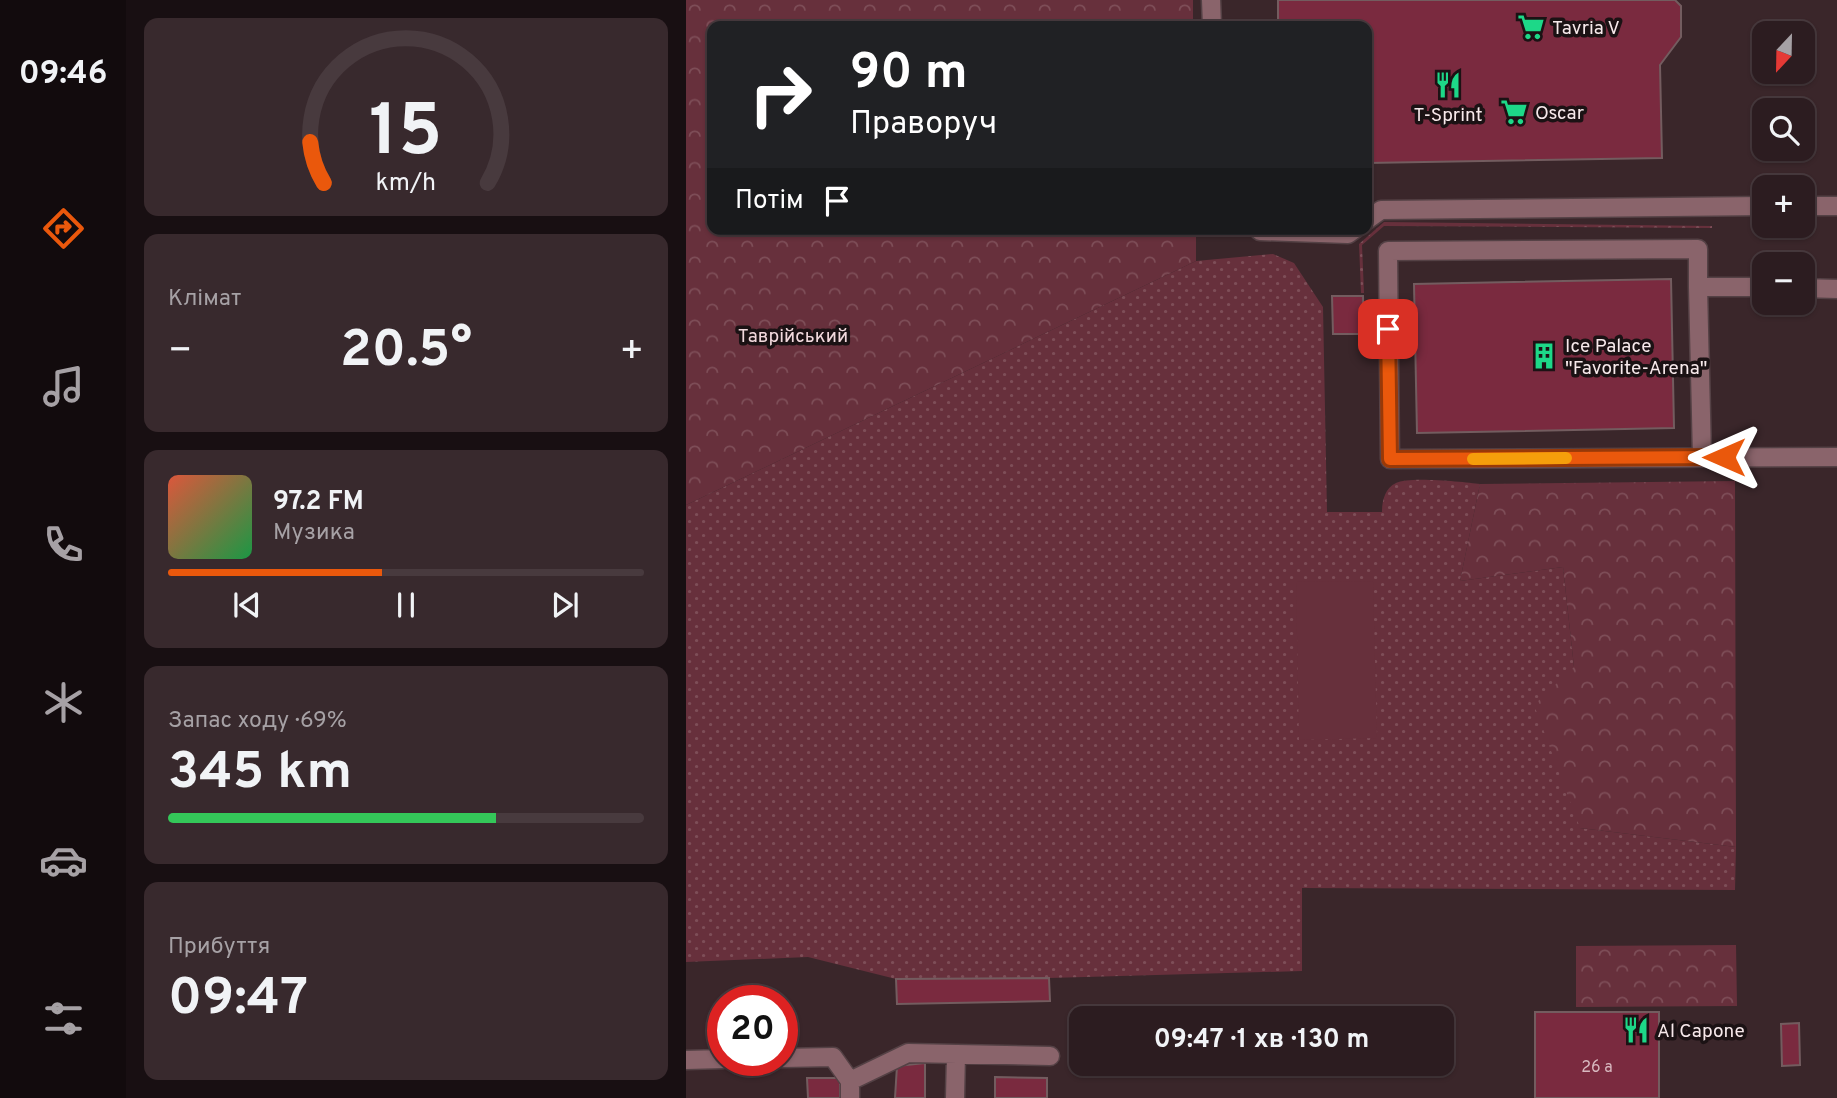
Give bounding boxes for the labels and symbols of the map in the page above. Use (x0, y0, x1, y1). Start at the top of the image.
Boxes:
supermarket icon: Tavria V (1516, 12, 1546, 42)
place label: Tavria V (1552, 17, 1620, 41)
north arrow (1752, 21, 1815, 84)
restaurant icon: T-Sprint (1433, 70, 1463, 100)
supermarket icon: Oscar (1499, 97, 1529, 127)
place label: Oscar (1535, 102, 1585, 126)
place label: T-Sprint (1413, 104, 1483, 128)
pin (1358, 299, 1418, 359)
park label: Таврійський (738, 325, 848, 349)
place label: Ice Palace "Favorite-Arena" (1565, 335, 1707, 381)
building icon: Ice Palace "Favorite-Arena" (1529, 341, 1559, 371)
position arrow (1687, 420, 1761, 494)
speed limit sign: 20 (707, 985, 798, 1076)
restaurant icon: Al Capone (1621, 1015, 1651, 1045)
place label: Al Capone (1657, 1020, 1745, 1044)
house number: 26 а (1581, 1058, 1613, 1078)

